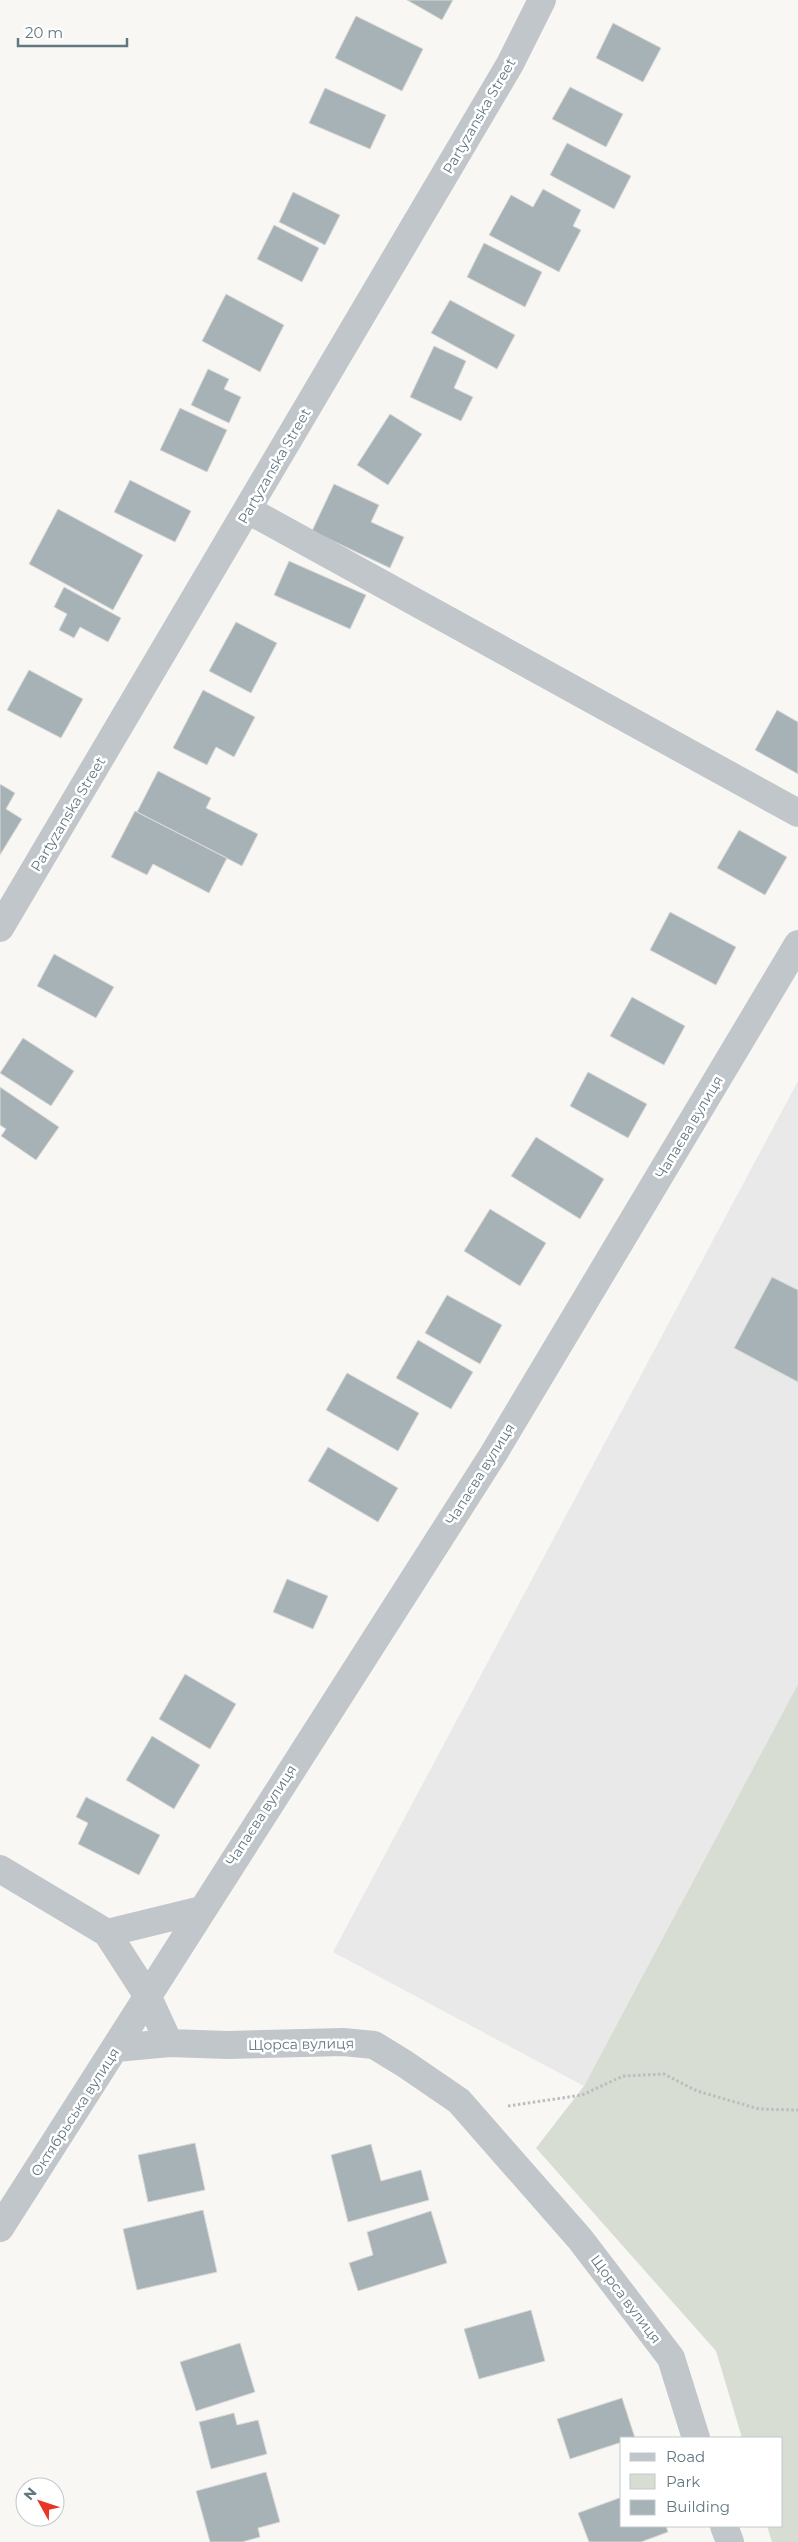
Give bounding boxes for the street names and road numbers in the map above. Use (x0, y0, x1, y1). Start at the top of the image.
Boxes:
street label: Partyzanska Street (439, 55, 520, 177)
street label: Partyzanska Street (234, 405, 315, 527)
street label: Partyzanska Street (27, 753, 110, 875)
street label: Чапаєва вулиця (651, 1072, 727, 1182)
street label: Чапаєва вулиця (441, 1420, 519, 1528)
street label: Чапаєва вулиця (222, 1761, 300, 1869)
street label: Щорса вулиця (248, 2034, 354, 2054)
street label: Октябрьська вулиця (27, 2044, 123, 2180)
street label: Щорса вулиця (587, 2251, 665, 2347)

